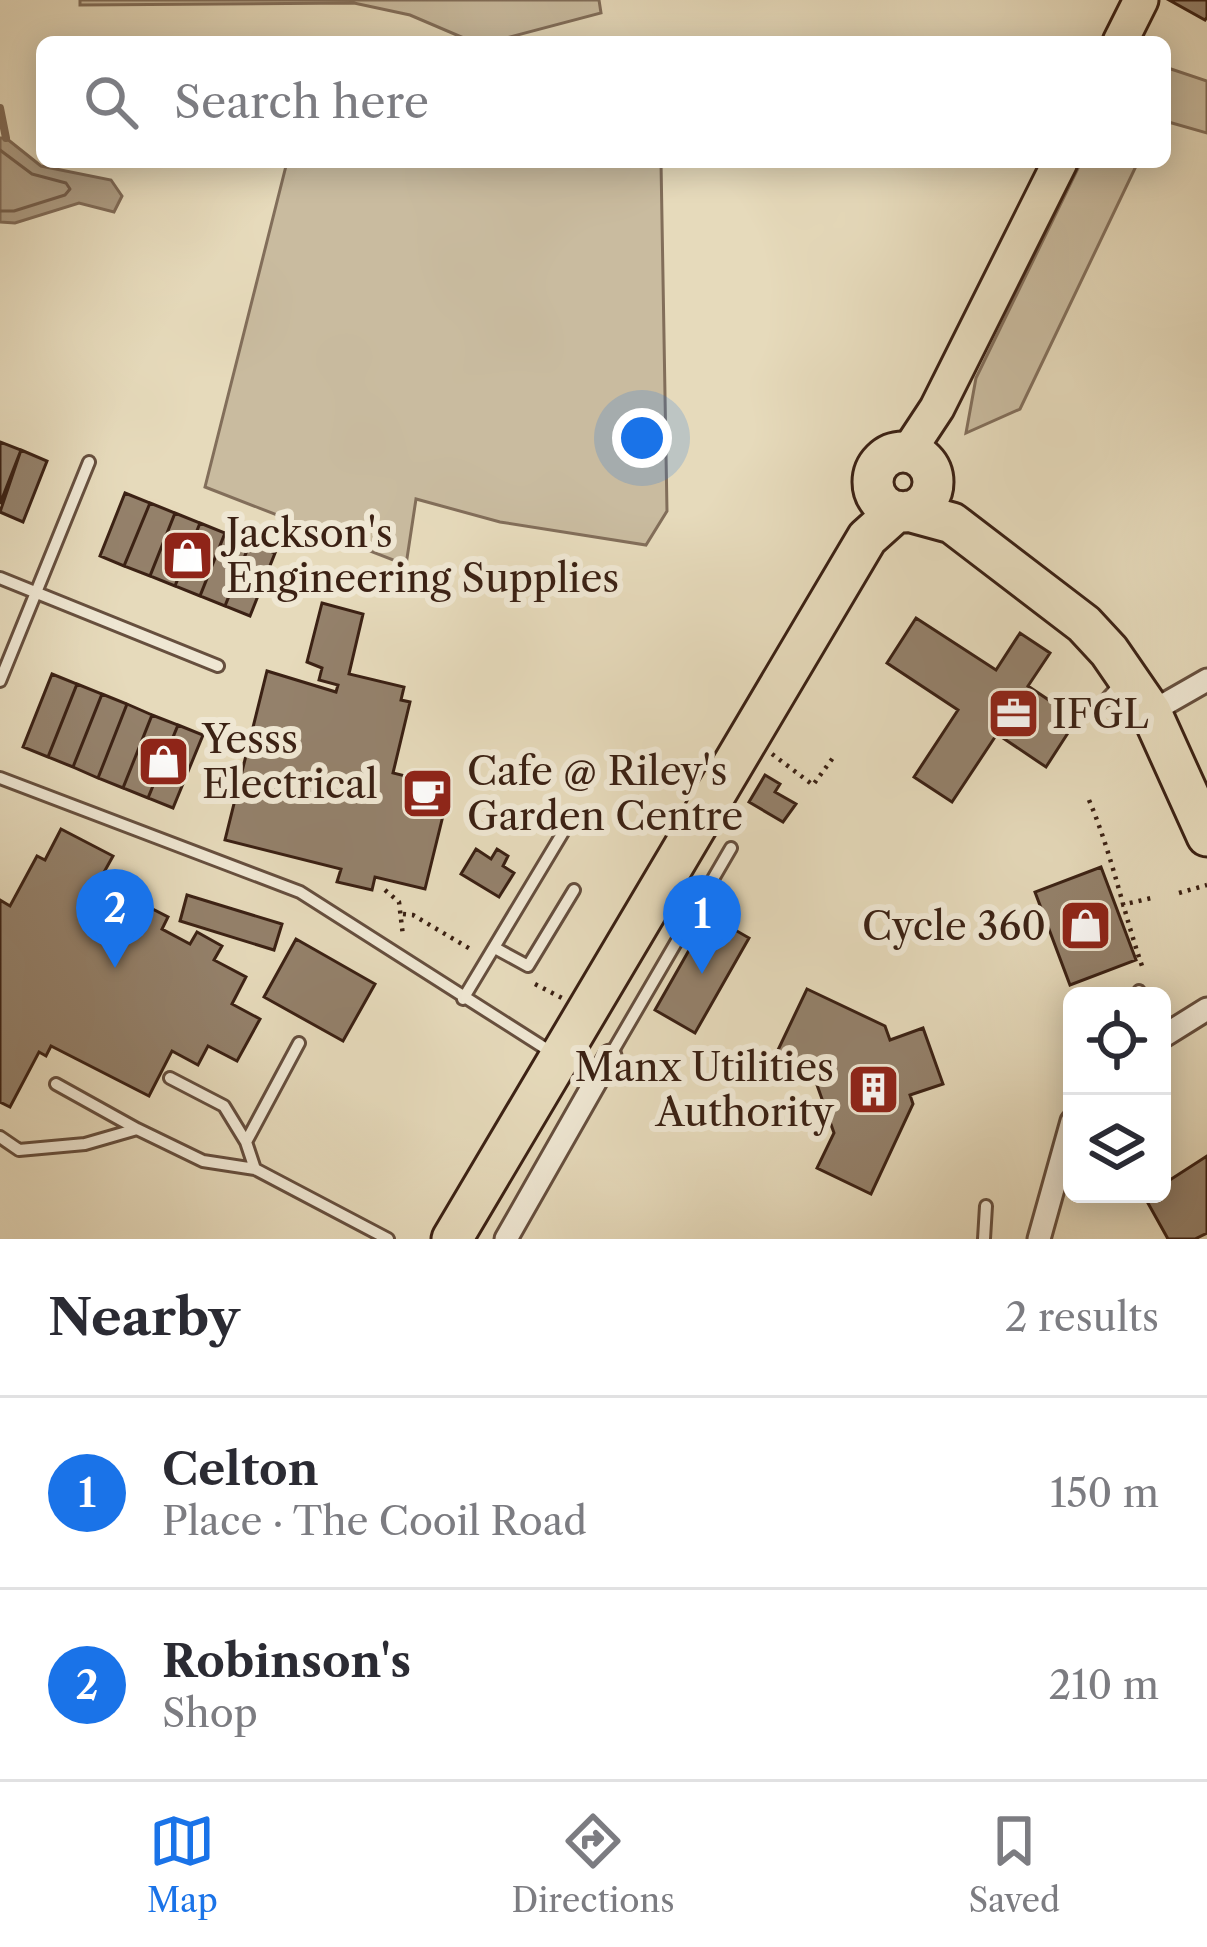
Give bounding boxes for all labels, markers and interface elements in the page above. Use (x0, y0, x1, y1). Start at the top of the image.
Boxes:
search box (36, 36, 1171, 168)
icon: search (78, 69, 144, 135)
text: Search here (174, 74, 429, 130)
your location (612, 408, 672, 468)
place label: Jackson's Engineering Supplies (220, 509, 619, 602)
shop icon: Jackson's Engineering Supplies (159, 527, 215, 583)
office icon: IFGL (985, 686, 1041, 742)
place label: IFGL (1052, 690, 1149, 738)
place label: Yesss Electrical (201, 715, 378, 808)
shop icon: Yesss Electrical (135, 733, 191, 789)
place label: Cafe @ Riley's Garden Centre (467, 747, 743, 840)
cafe icon: Cafe @ Riley's Garden Centre (400, 765, 456, 821)
pin: 2 (76, 869, 154, 968)
pin: 1 (663, 875, 741, 974)
shop icon: Cycle 360 (1057, 898, 1113, 954)
place label: Cycle 360 (862, 902, 1046, 950)
map controls (1063, 987, 1171, 1203)
button: locate (1063, 987, 1171, 1095)
place label: Manx Utilities Authority (575, 1043, 834, 1136)
building icon: Manx Utilities Authority (845, 1061, 901, 1117)
button: layers (1063, 1095, 1171, 1203)
text: Nearby (48, 1286, 240, 1348)
text: 2 results (1005, 1293, 1159, 1341)
text: Celton (162, 1441, 319, 1497)
text: 1 (78, 1469, 96, 1517)
text: 150 m (1050, 1469, 1159, 1517)
text: Place · The Cooil Road (162, 1497, 587, 1545)
text: Robinson's (162, 1633, 411, 1689)
text: 2 (75, 1661, 99, 1709)
text: 210 m (1049, 1661, 1159, 1709)
text: Shop (162, 1689, 258, 1737)
tab: Map (147, 1808, 218, 1921)
tab: Directions (512, 1808, 675, 1921)
tab: Saved (968, 1808, 1060, 1921)

